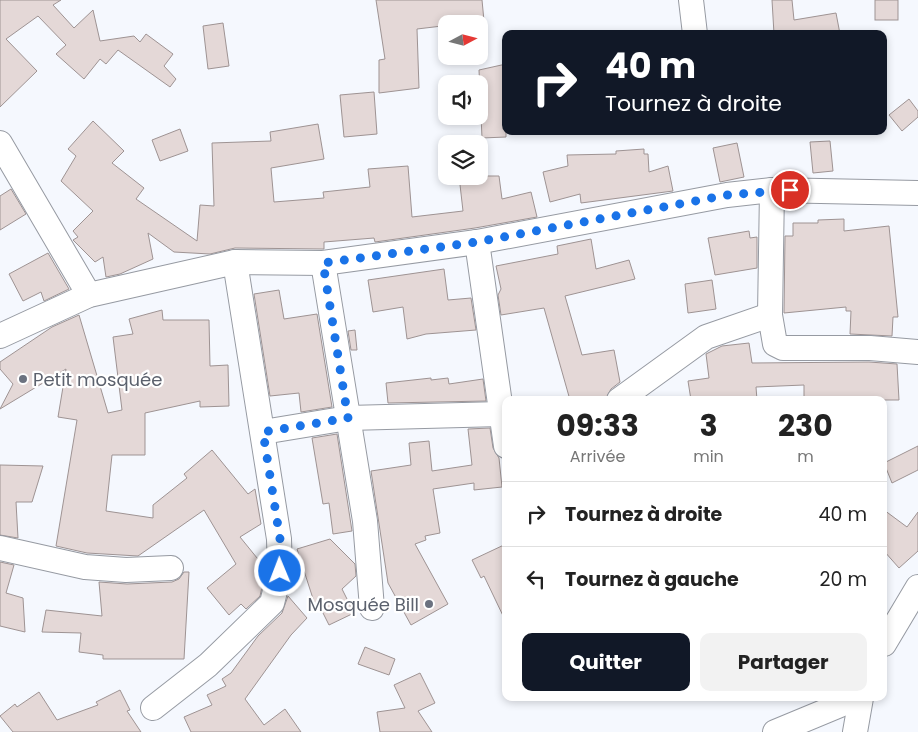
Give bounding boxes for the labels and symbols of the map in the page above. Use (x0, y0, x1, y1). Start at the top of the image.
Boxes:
north arrow (438, 15, 488, 65)
pin (769, 169, 811, 211)
place label: Petit mosquée (33, 367, 162, 392)
marker: Petit mosquée (17, 373, 29, 385)
position arrow (253, 544, 305, 596)
place label: Mosquée Bill (307, 592, 419, 617)
marker: Mosquée Bill (423, 598, 435, 610)

